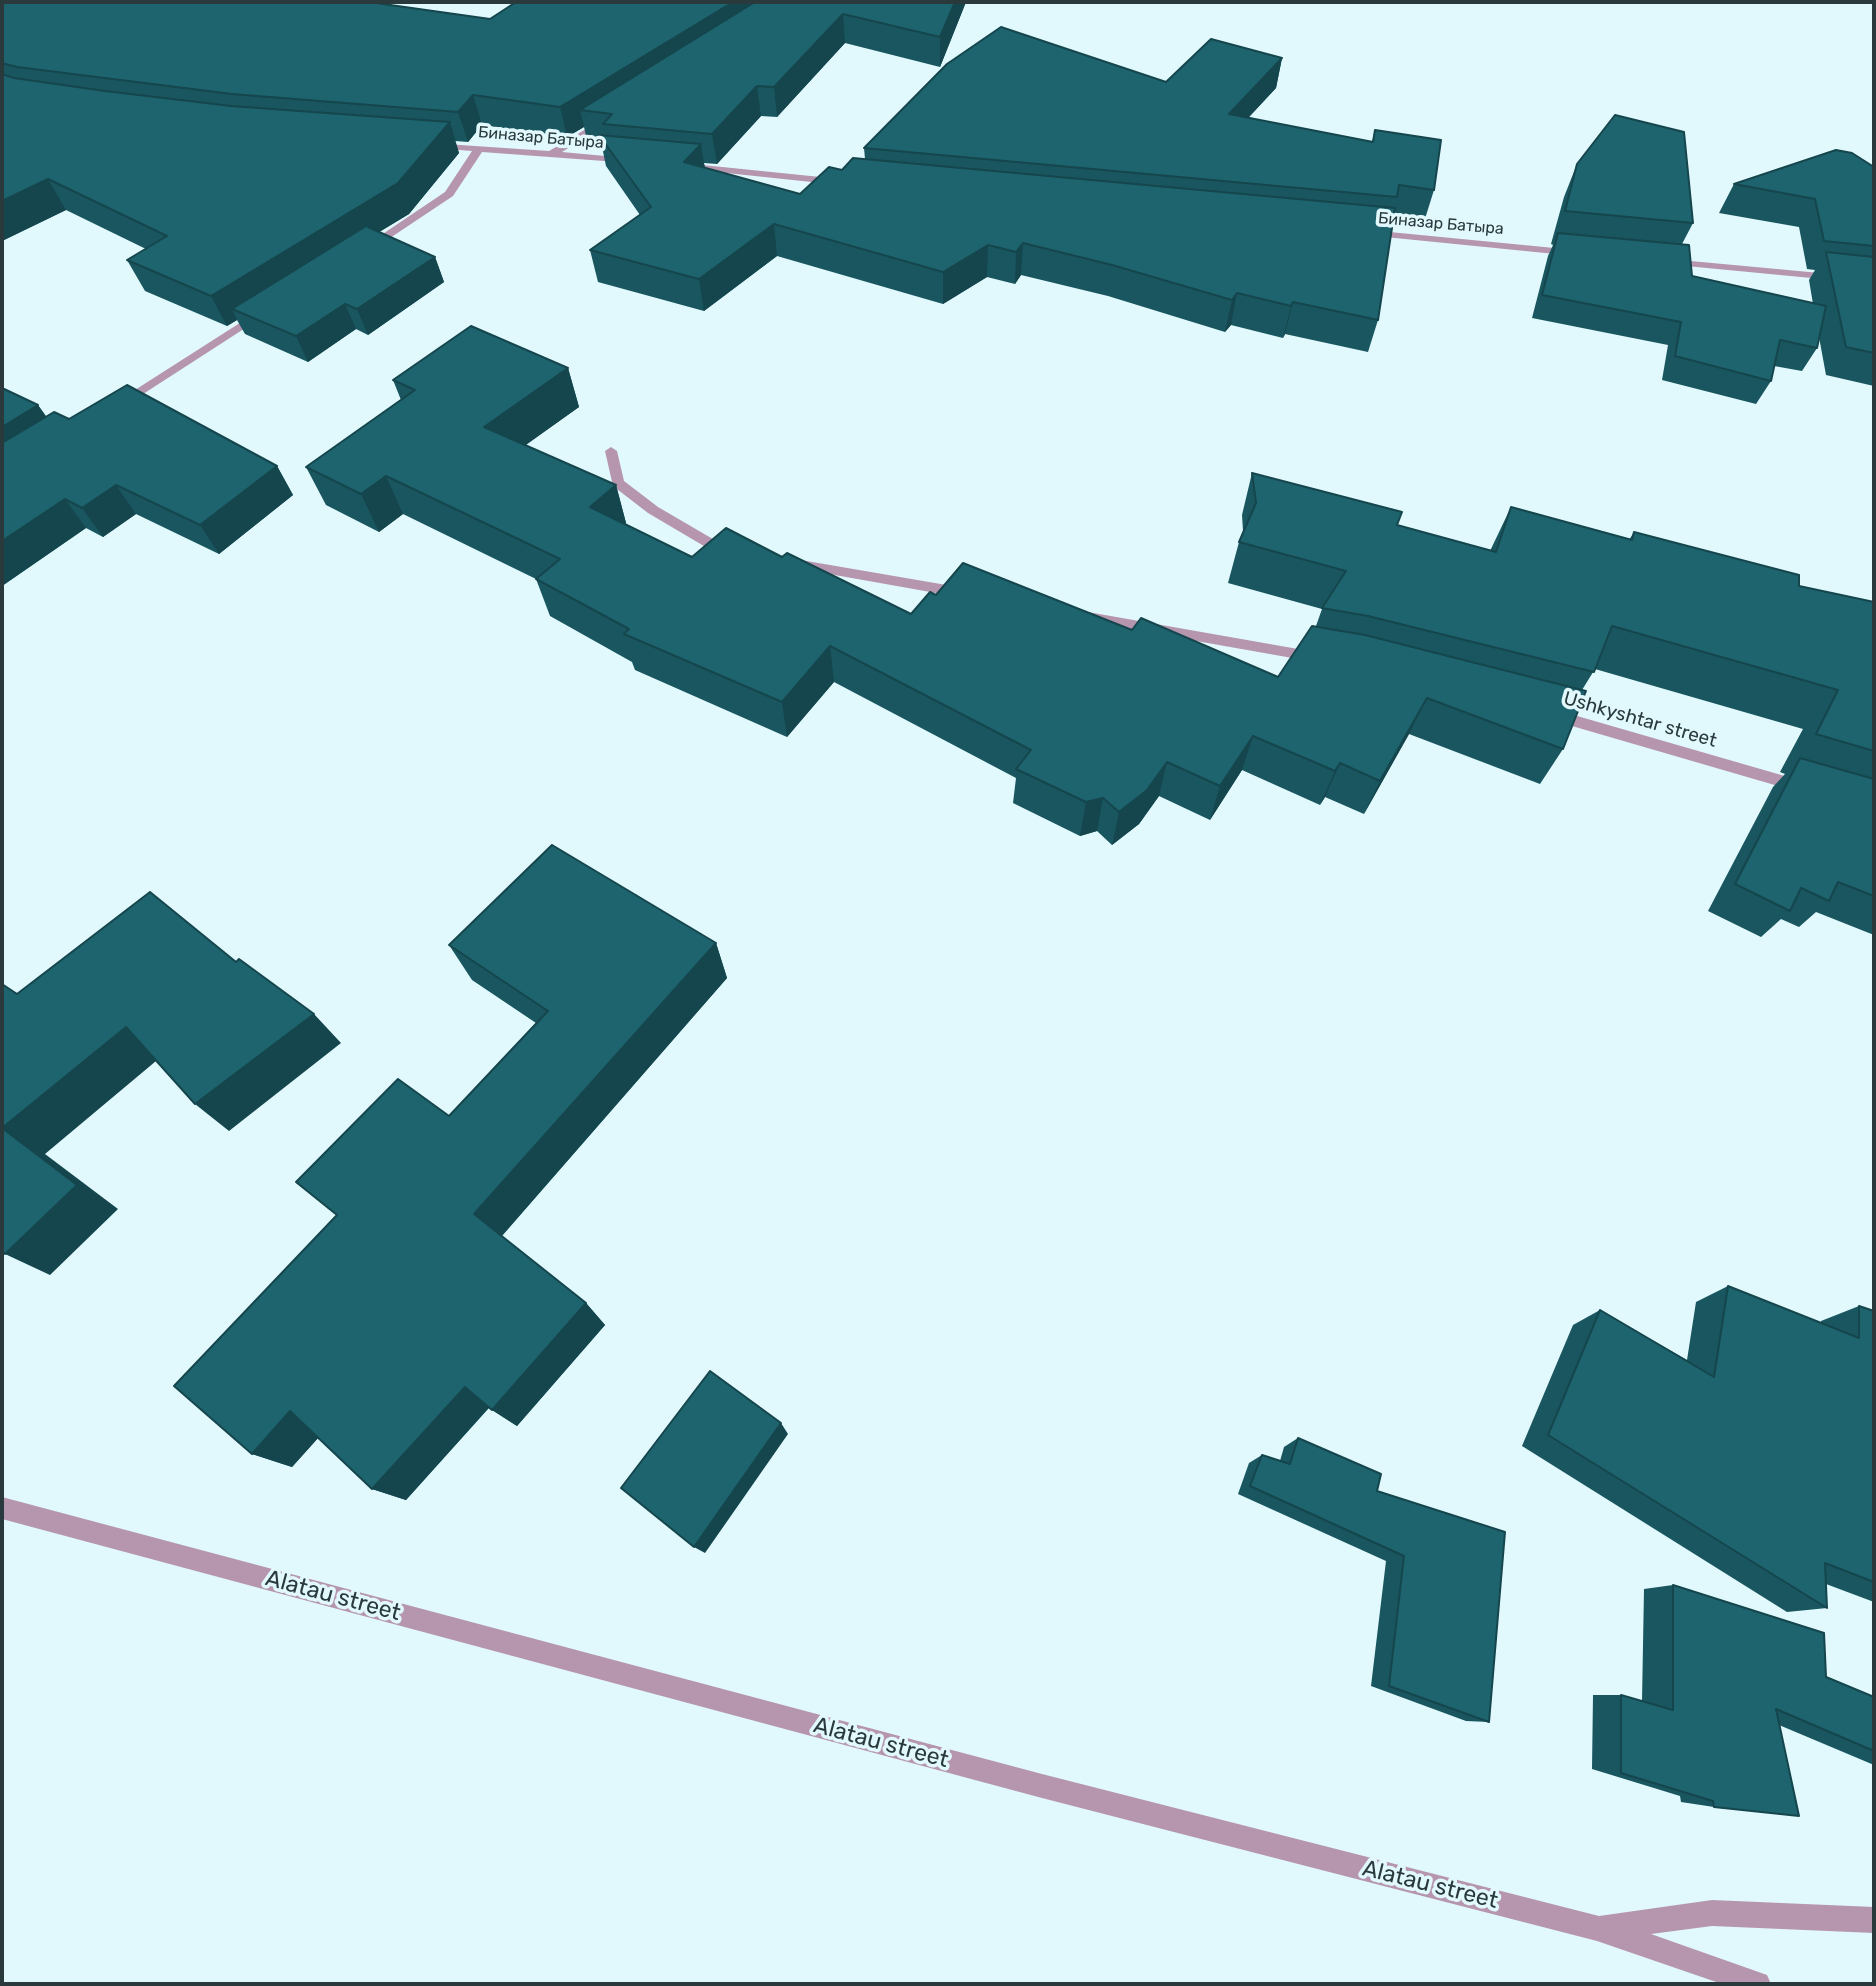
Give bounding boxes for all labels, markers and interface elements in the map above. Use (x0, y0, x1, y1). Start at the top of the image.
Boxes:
street label: Биназар Батыра (477, 123, 605, 153)
street label: Биназар Батыра (1377, 209, 1505, 239)
street label: Ushkyshtar street (1561, 687, 1719, 753)
street label: Alatau street (262, 1565, 404, 1627)
street label: Alatau street (810, 1712, 952, 1774)
street label: Alatau street (1359, 1855, 1501, 1915)

